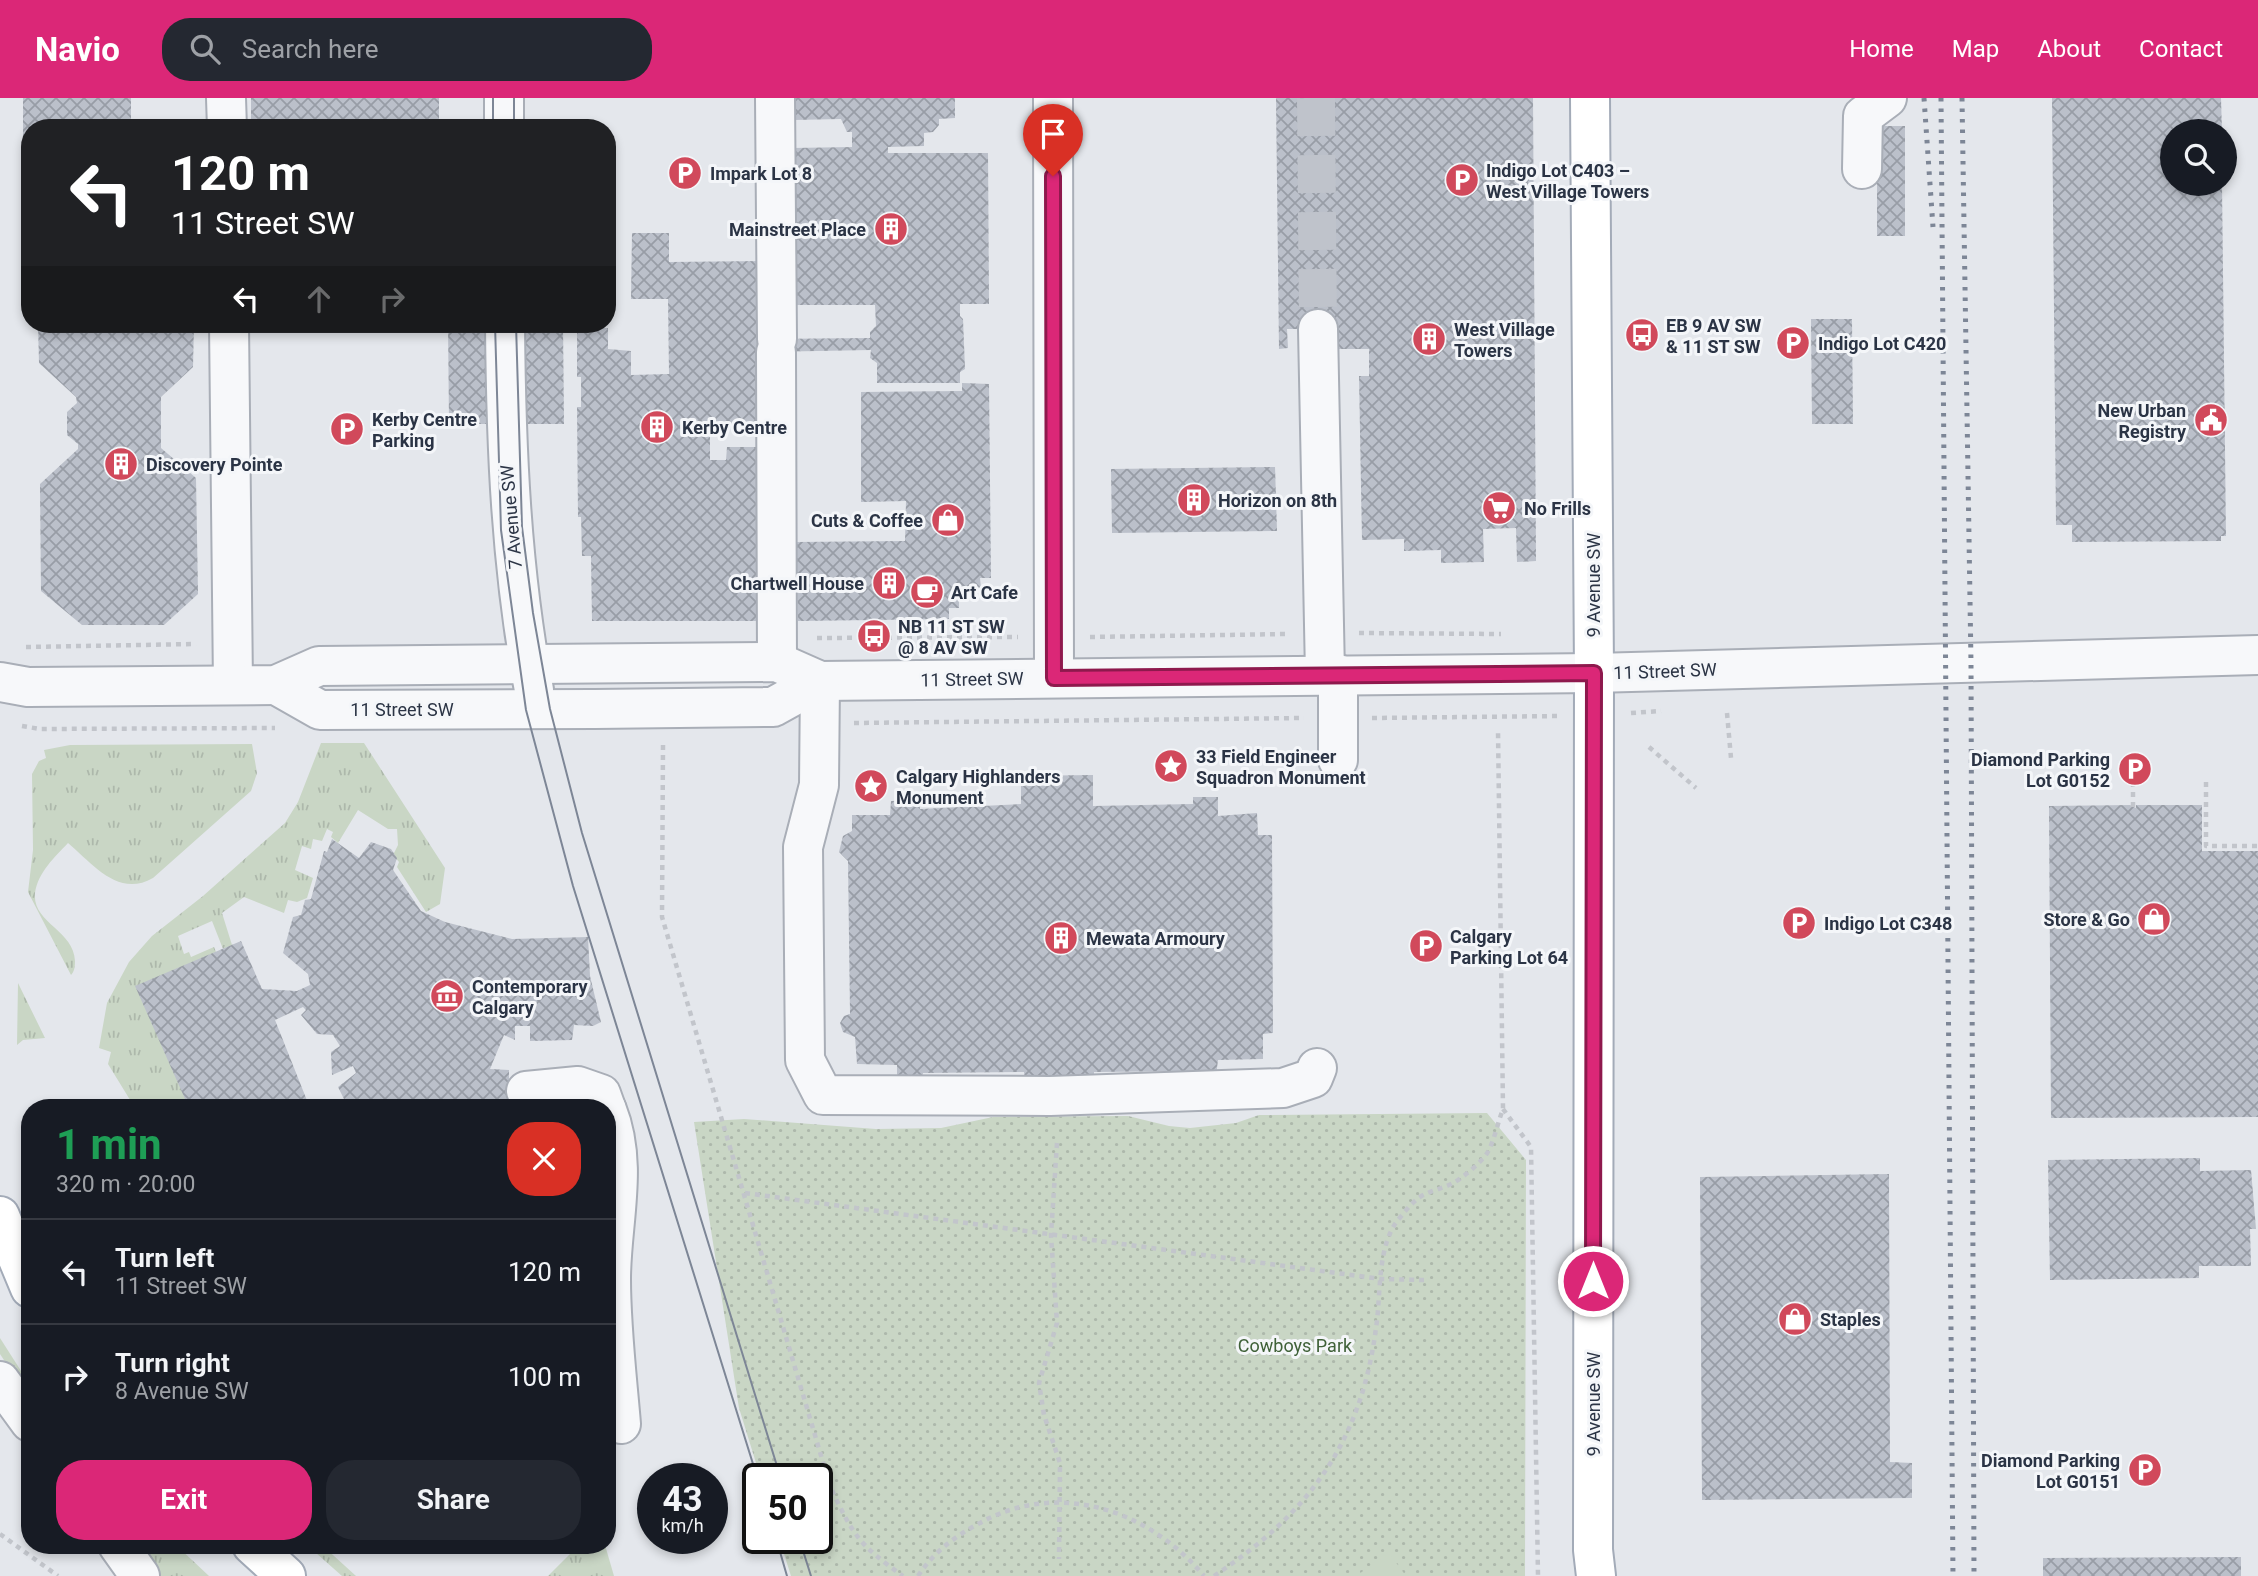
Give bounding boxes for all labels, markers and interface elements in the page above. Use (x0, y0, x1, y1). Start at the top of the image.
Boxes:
search box (162, 18, 652, 81)
text: Navio (35, 30, 120, 69)
icon: search (186, 30, 224, 68)
text: Search here (242, 34, 379, 64)
text: Home (1849, 35, 1914, 63)
text: Map (1952, 35, 1999, 63)
text: About (2037, 35, 2101, 63)
text: Contact (2139, 35, 2223, 63)
pin (1023, 104, 1083, 176)
icon: arrive (1034, 115, 1072, 153)
map controls (2160, 119, 2237, 196)
button: search (2160, 119, 2237, 196)
text: 120 m (171, 145, 310, 202)
icon: left (56, 147, 147, 238)
parking icon: Impark Lot 8 (666, 154, 704, 192)
place label: Indigo Lot C403 – West Village Towers (1486, 160, 1649, 202)
parking icon: Indigo Lot C403 – West Village Towers (1443, 161, 1481, 199)
place label: Impark Lot 8 (710, 163, 812, 184)
text: 11 Street SW (171, 204, 355, 242)
building icon: Mainstreet Place (872, 210, 910, 248)
place label: Mainstreet Place (729, 219, 866, 240)
icon: left (227, 280, 265, 318)
icon: ahead (300, 280, 338, 318)
icon: right (373, 280, 411, 318)
place label: EB 9 AV SW & 11 ST SW (1666, 315, 1762, 357)
bus stop icon: EB 9 AV SW & 11 ST SW (1623, 316, 1661, 354)
place label: West Village Towers (1454, 319, 1555, 361)
building icon: West Village Towers (1410, 320, 1448, 358)
parking icon: Indigo Lot C420 (1774, 324, 1812, 362)
place label: Indigo Lot C420 (1818, 333, 1946, 354)
place label: New Urban Registry (2098, 400, 2187, 442)
public building icon: New Urban Registry (2192, 401, 2230, 439)
building icon: Kerby Centre (638, 408, 676, 446)
place label: Kerby Centre Parking (372, 409, 477, 451)
parking icon: Kerby Centre Parking (328, 410, 366, 448)
place label: Kerby Centre (682, 417, 787, 438)
building icon: Discovery Pointe (102, 445, 140, 483)
place label: Discovery Pointe (146, 454, 283, 475)
street label: 7 Avenue SW (496, 464, 526, 570)
building icon: Horizon on 8th (1175, 481, 1213, 519)
supermarket icon: No Frills (1480, 489, 1518, 527)
place label: Horizon on 8th (1218, 490, 1337, 511)
place label: No Frills (1524, 498, 1591, 519)
shop icon: Cuts & Coffee (929, 501, 967, 539)
place label: Cuts & Coffee (811, 510, 923, 531)
street label: 9 Avenue SW (1583, 533, 1604, 637)
building icon: Chartwell House (870, 564, 908, 602)
place label: Chartwell House (731, 573, 864, 594)
cafe icon: Art Cafe (908, 573, 946, 611)
place label: Art Cafe (951, 582, 1018, 603)
place label: NB 11 ST SW @ 8 AV SW (898, 616, 1005, 658)
bus stop icon: NB 11 ST SW @ 8 AV SW (855, 617, 893, 655)
street label: 11 Street SW (1613, 659, 1717, 683)
street label: 11 Street SW (920, 668, 1024, 690)
street label: 11 Street SW (350, 699, 454, 720)
place label: 33 Field Engineer Squadron Monument (1196, 746, 1366, 788)
place icon: 33 Field Engineer Squadron Monument (1152, 747, 1190, 785)
place label: Diamond Parking Lot G0152 (1971, 749, 2110, 791)
parking icon: Diamond Parking Lot G0152 (2116, 750, 2154, 788)
place label: Calgary Highlanders Monument (896, 766, 1060, 808)
place icon: Calgary Highlanders Monument (852, 767, 890, 805)
shop icon: Store & Go (2135, 900, 2173, 938)
parking icon: Indigo Lot C348 (1780, 904, 1818, 942)
place label: Store & Go (2044, 909, 2130, 930)
place label: Indigo Lot C348 (1824, 913, 1952, 934)
building icon: Mewata Armoury (1042, 919, 1080, 957)
place label: Calgary Parking Lot 64 (1450, 926, 1568, 968)
parking icon: Calgary Parking Lot 64 (1407, 927, 1445, 965)
place label: Mewata Armoury (1086, 928, 1226, 949)
place label: Contemporary Calgary (472, 976, 588, 1018)
museum icon: Contemporary Calgary (428, 977, 466, 1015)
text: 1 min (56, 1120, 162, 1169)
button: close (507, 1122, 581, 1196)
text: 320 m · 20:00 (56, 1171, 195, 1198)
text: Turn left (115, 1243, 214, 1273)
position arrow (1556, 1244, 1630, 1318)
icon: left (56, 1253, 94, 1291)
text: 120 m (508, 1257, 581, 1287)
text: 11 Street SW (115, 1273, 247, 1300)
shop icon: Staples (1776, 1300, 1814, 1338)
place label: Staples (1820, 1309, 1881, 1330)
park label: Cowboys Park (1238, 1335, 1353, 1356)
text: Turn right (115, 1348, 230, 1378)
street label: 9 Avenue SW (1583, 1352, 1604, 1456)
icon: right (56, 1358, 94, 1396)
text: 100 m (508, 1362, 581, 1392)
text: 8 Avenue SW (115, 1378, 249, 1405)
place label: Diamond Parking Lot G0151 (1981, 1450, 2120, 1492)
parking icon: Diamond Parking Lot G0151 (2126, 1451, 2164, 1489)
button: Exit (56, 1460, 312, 1540)
button: Share (326, 1460, 581, 1540)
speed limit sign: 50 (742, 1463, 833, 1554)
text: 43 (662, 1479, 703, 1520)
text: km/h (661, 1515, 704, 1536)

